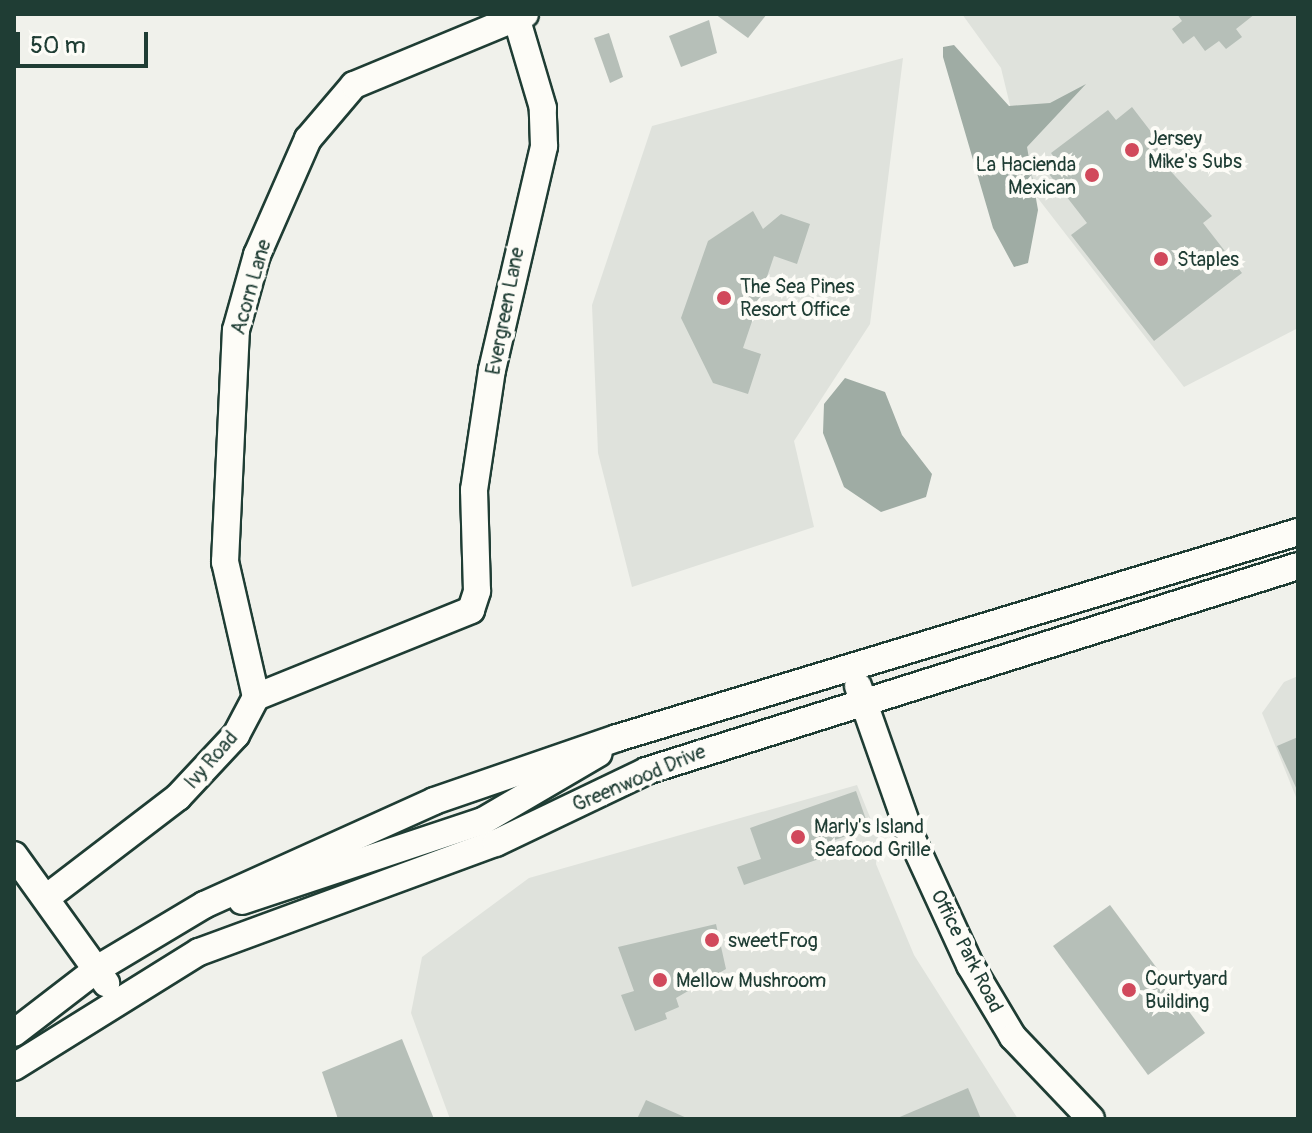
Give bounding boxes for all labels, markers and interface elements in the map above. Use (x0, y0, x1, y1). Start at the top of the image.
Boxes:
scale bar (20, 16, 152, 66)
text: 50 m (30, 31, 86, 60)
place label: Jersey Mike's Subs (1148, 126, 1242, 173)
marker: Jersey Mike's Subs (1123, 141, 1141, 159)
place label: La Hacienda Mexican (976, 152, 1076, 199)
marker: La Hacienda Mexican (1083, 166, 1101, 184)
street label: Acorn Lane (226, 237, 276, 337)
street label: Evergreen Lane (481, 245, 529, 377)
place label: Staples (1177, 247, 1239, 271)
marker: Staples (1152, 250, 1170, 268)
place label: The Sea Pines Resort Office (740, 274, 854, 321)
marker: The Sea Pines Resort Office (715, 289, 733, 307)
street label: Ivy Road (179, 726, 243, 794)
street label: Greenwood Drive (569, 739, 709, 817)
place label: Marly's Island Seafood Grille (814, 814, 931, 861)
marker: Marly's Island Seafood Grille (789, 828, 807, 846)
street label: Office Park Road (926, 886, 1008, 1016)
place label: sweetFrog (728, 928, 818, 952)
marker: sweetFrog (703, 931, 721, 949)
place label: Courtyard Building (1145, 966, 1228, 1013)
place label: Mellow Mushroom (676, 968, 826, 992)
marker: Mellow Mushroom (651, 971, 669, 989)
marker: Courtyard Building (1120, 981, 1138, 999)

